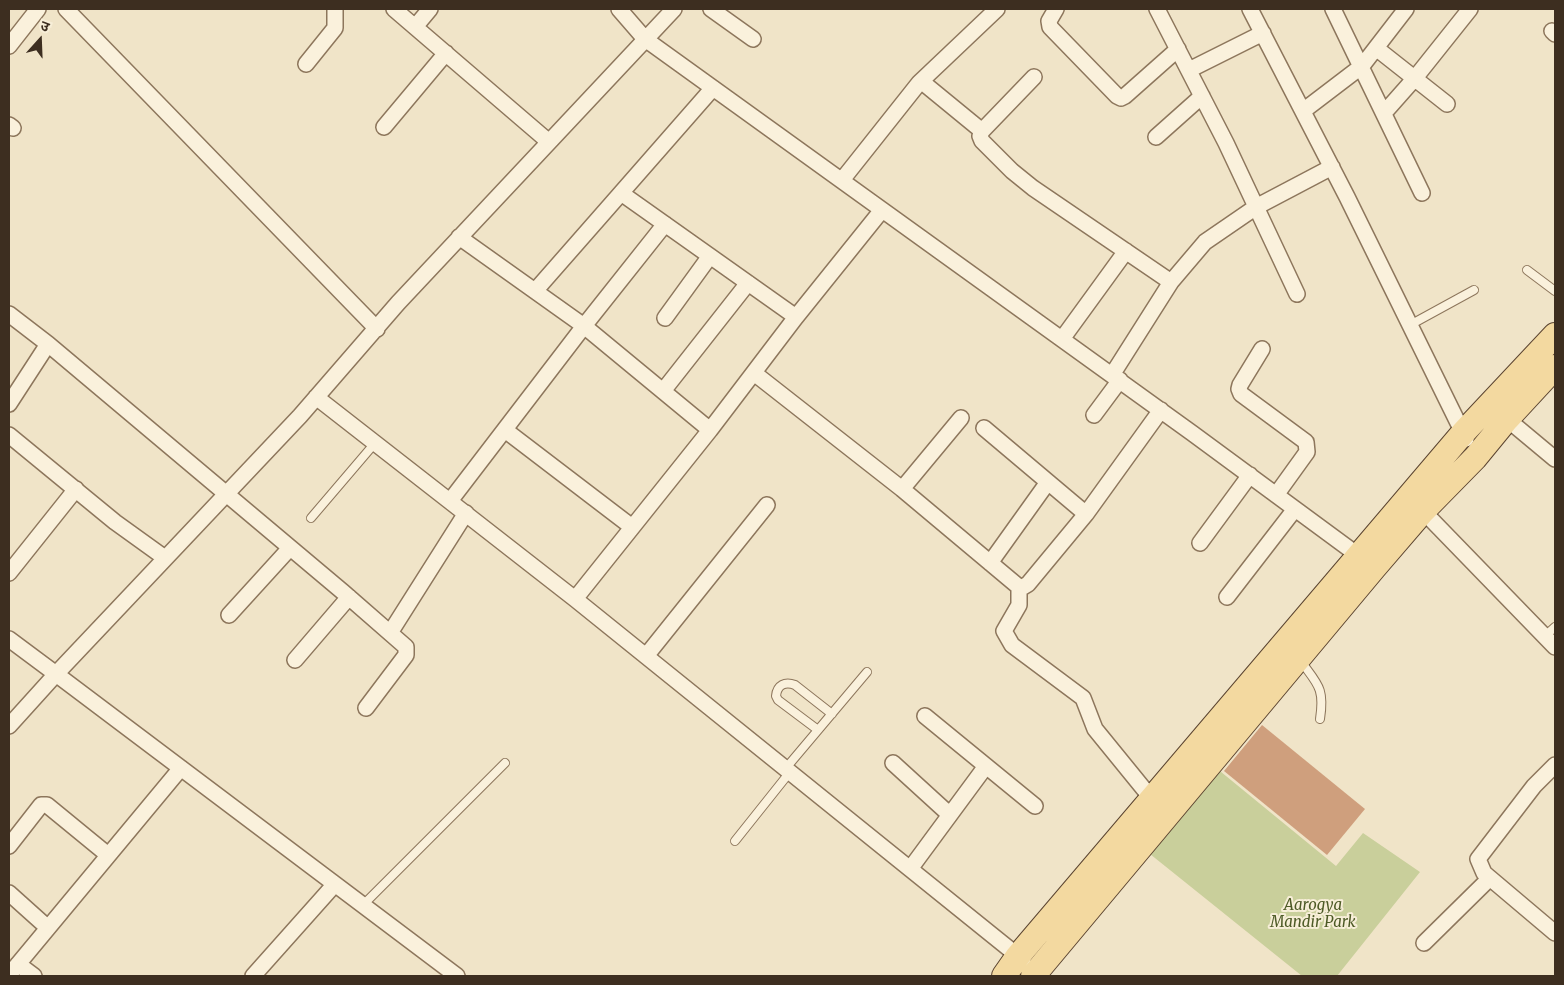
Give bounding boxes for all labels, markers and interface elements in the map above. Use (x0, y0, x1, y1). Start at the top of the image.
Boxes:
north arrow (15, 15, 65, 65)
text: उ (38, 16, 52, 36)
park label: Aarogya Mandir Park (1270, 897, 1356, 932)

